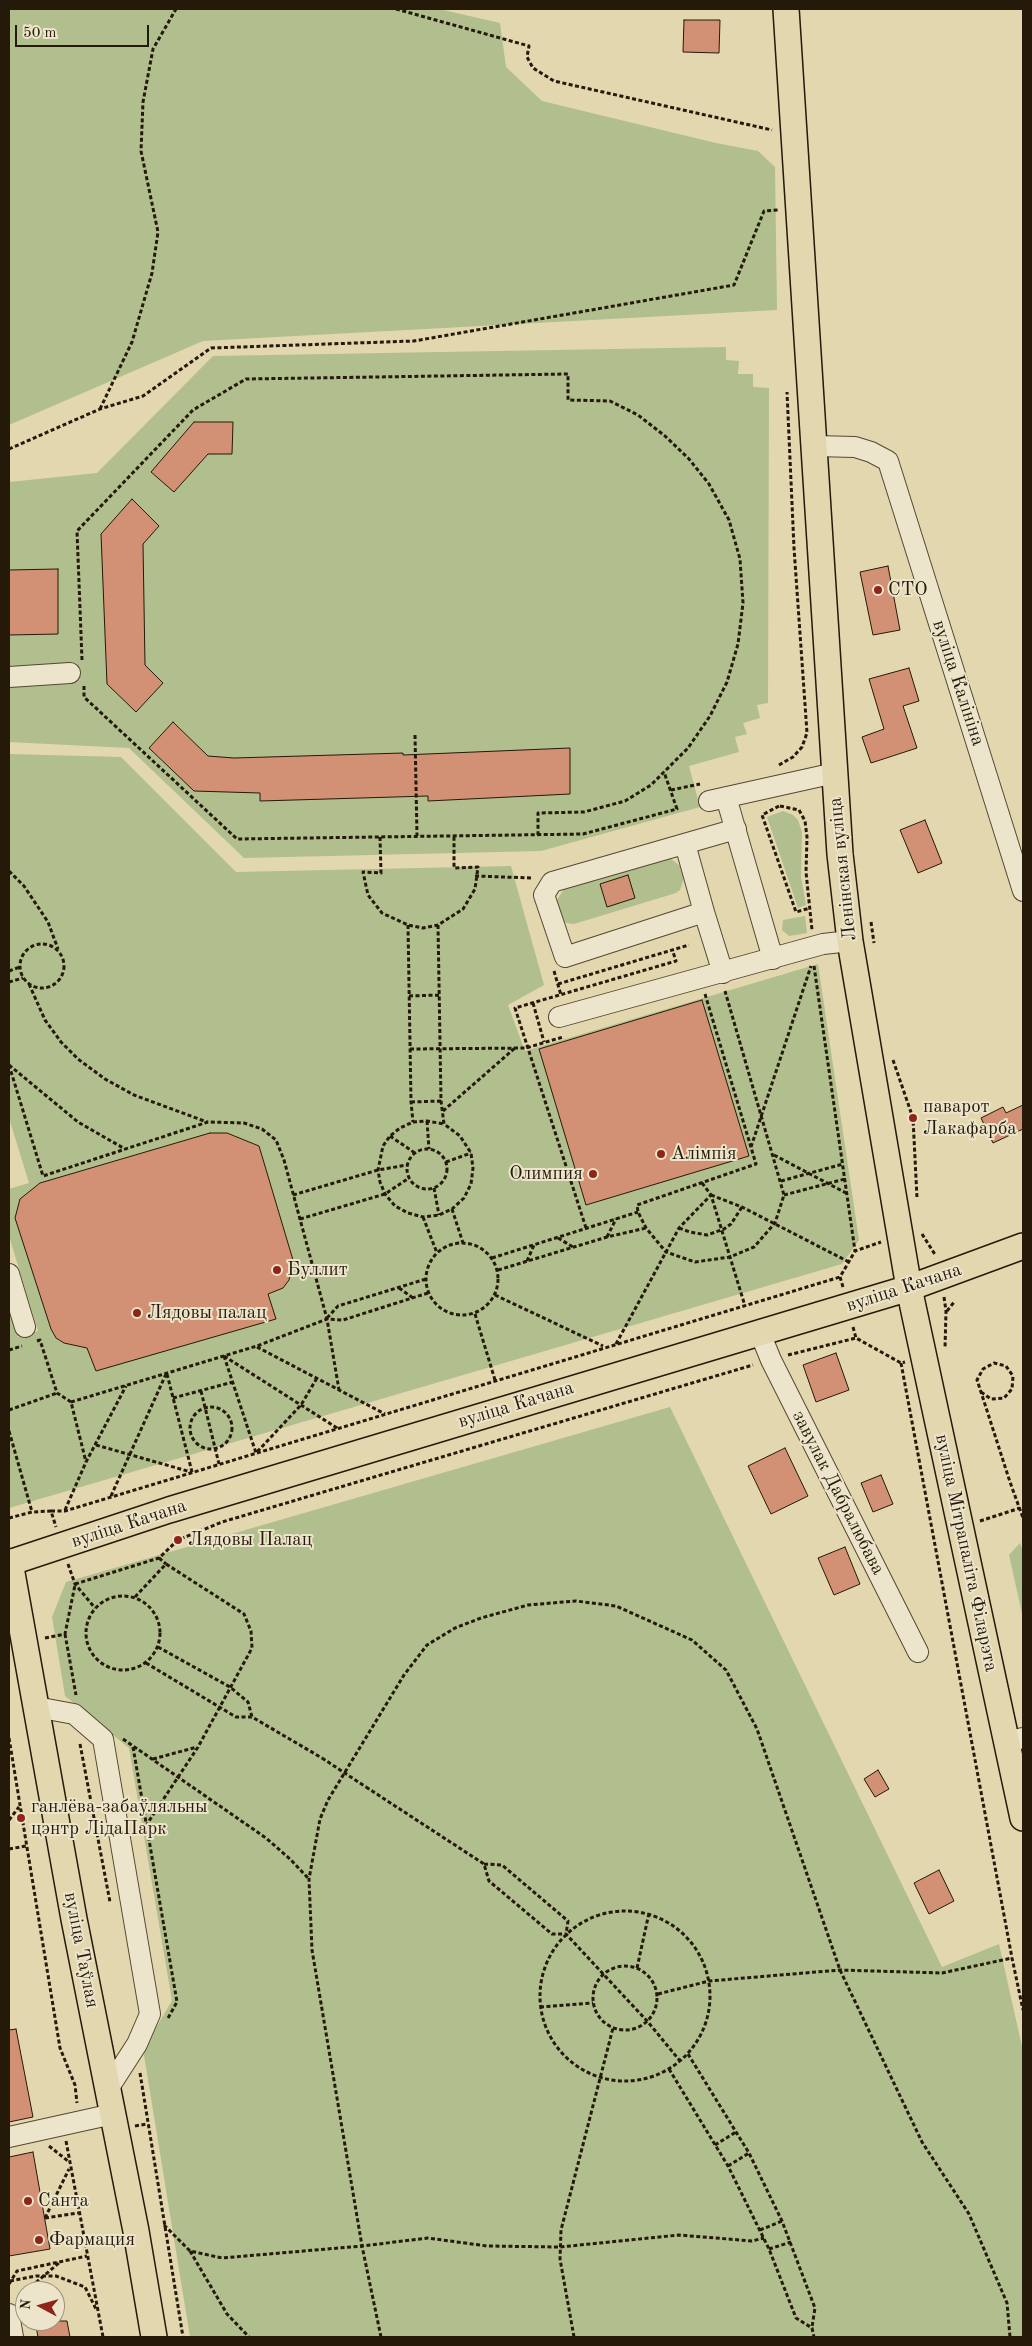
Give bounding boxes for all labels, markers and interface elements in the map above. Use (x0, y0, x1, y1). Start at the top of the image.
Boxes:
scale bar (18, 15, 151, 47)
text: 50 m (23, 26, 57, 41)
place label: СТО (888, 579, 928, 601)
marker: СТО (872, 584, 884, 596)
street label: вуліца Калініна (927, 617, 989, 749)
street label: Ленінская вуліца (824, 796, 862, 942)
place label: паварот Лакафарба (923, 1096, 1017, 1140)
marker: паварот Лакафарба (907, 1112, 919, 1124)
place label: Алімпія (671, 1143, 737, 1165)
marker: Алімпія (655, 1148, 667, 1160)
place label: Олимпия (509, 1163, 583, 1185)
marker: Олимпия (587, 1168, 599, 1180)
place label: Буллит (287, 1259, 348, 1281)
street label: вуліца Качана (843, 1259, 965, 1317)
marker: Буллит (271, 1264, 283, 1276)
place label: Лядовы палац (147, 1302, 267, 1324)
marker: Лядовы палац (131, 1307, 143, 1319)
street label: вуліца Качана (455, 1377, 577, 1433)
street label: завулак Дабралюбава (787, 1407, 889, 1579)
street label: вуліца Мітрапаліта Філарэта (930, 1432, 1002, 1674)
street label: вуліца Качана (68, 1495, 190, 1553)
place label: Лядовы Палац (188, 1529, 312, 1551)
marker: Лядовы Палац (172, 1534, 184, 1546)
place label: ганлёва-забаўляльны цэнтр ЛідаПарк (31, 1796, 208, 1840)
marker: ганлёва-забаўляльны цэнтр ЛідаПарк (15, 1812, 27, 1824)
street label: вуліца Таўлая (59, 1890, 103, 2010)
place label: Санта (38, 2190, 89, 2212)
marker: Санта (22, 2195, 34, 2207)
place label: Фармация (49, 2229, 135, 2251)
marker: Фармация (33, 2234, 45, 2246)
north arrow (15, 2281, 65, 2331)
text: N (19, 2298, 34, 2311)

